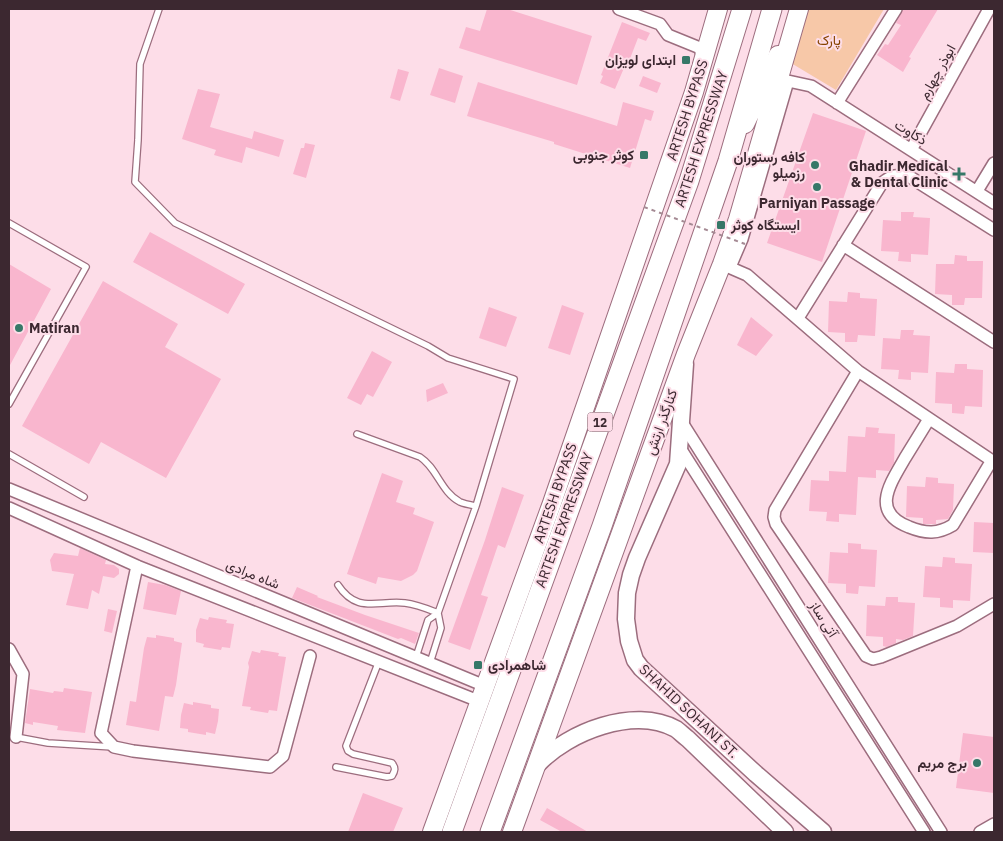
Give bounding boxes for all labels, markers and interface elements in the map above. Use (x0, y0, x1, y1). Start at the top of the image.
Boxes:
park label: پارک (817, 31, 841, 50)
street label: ابوذر چهارم (914, 41, 960, 103)
place label: ابتدای لویزان (605, 51, 676, 69)
marker: ابتدای لویزان (680, 54, 692, 66)
street label: ARTESH BYPASS (662, 57, 712, 163)
street label: ARTESH EXPRESSWAY (670, 68, 732, 210)
street label: ذکاوت (891, 115, 931, 149)
place label: کوثر جنوبی (573, 146, 634, 164)
place label: کافه رستوران رزمیلو (734, 148, 805, 182)
marker: کوثر جنوبی (638, 149, 650, 161)
place label: Ghadir Medical & Dental Clinic (849, 157, 948, 191)
marker: کافه رستوران رزمیلو (809, 159, 821, 171)
marker: Ghadir Medical & Dental Clinic (952, 167, 966, 181)
marker: Parniyan Passage (811, 181, 823, 193)
place label: Parniyan Passage (759, 194, 875, 212)
place label: ایستگاه کوثر (730, 216, 800, 234)
marker: ایستگاه کوثر (715, 219, 727, 231)
place label: Matiran (29, 319, 79, 337)
marker: Matiran (13, 322, 25, 334)
street label: کنارگذر ارتش (641, 387, 681, 457)
road number: 12 (588, 412, 612, 432)
street label: ARTESH BYPASS (529, 440, 581, 546)
street label: ARTESH EXPRESSWAY (531, 449, 597, 590)
street label: شاه مرادی (224, 555, 282, 593)
street label: آتی ساز (805, 596, 843, 642)
place label: شاهمرادی (488, 656, 546, 674)
marker: شاهمرادی (472, 659, 484, 671)
street label: SHAHID SOHANI ST. (635, 660, 743, 762)
place label: برج مریم (918, 754, 967, 773)
marker: برج مریم (971, 757, 983, 769)

